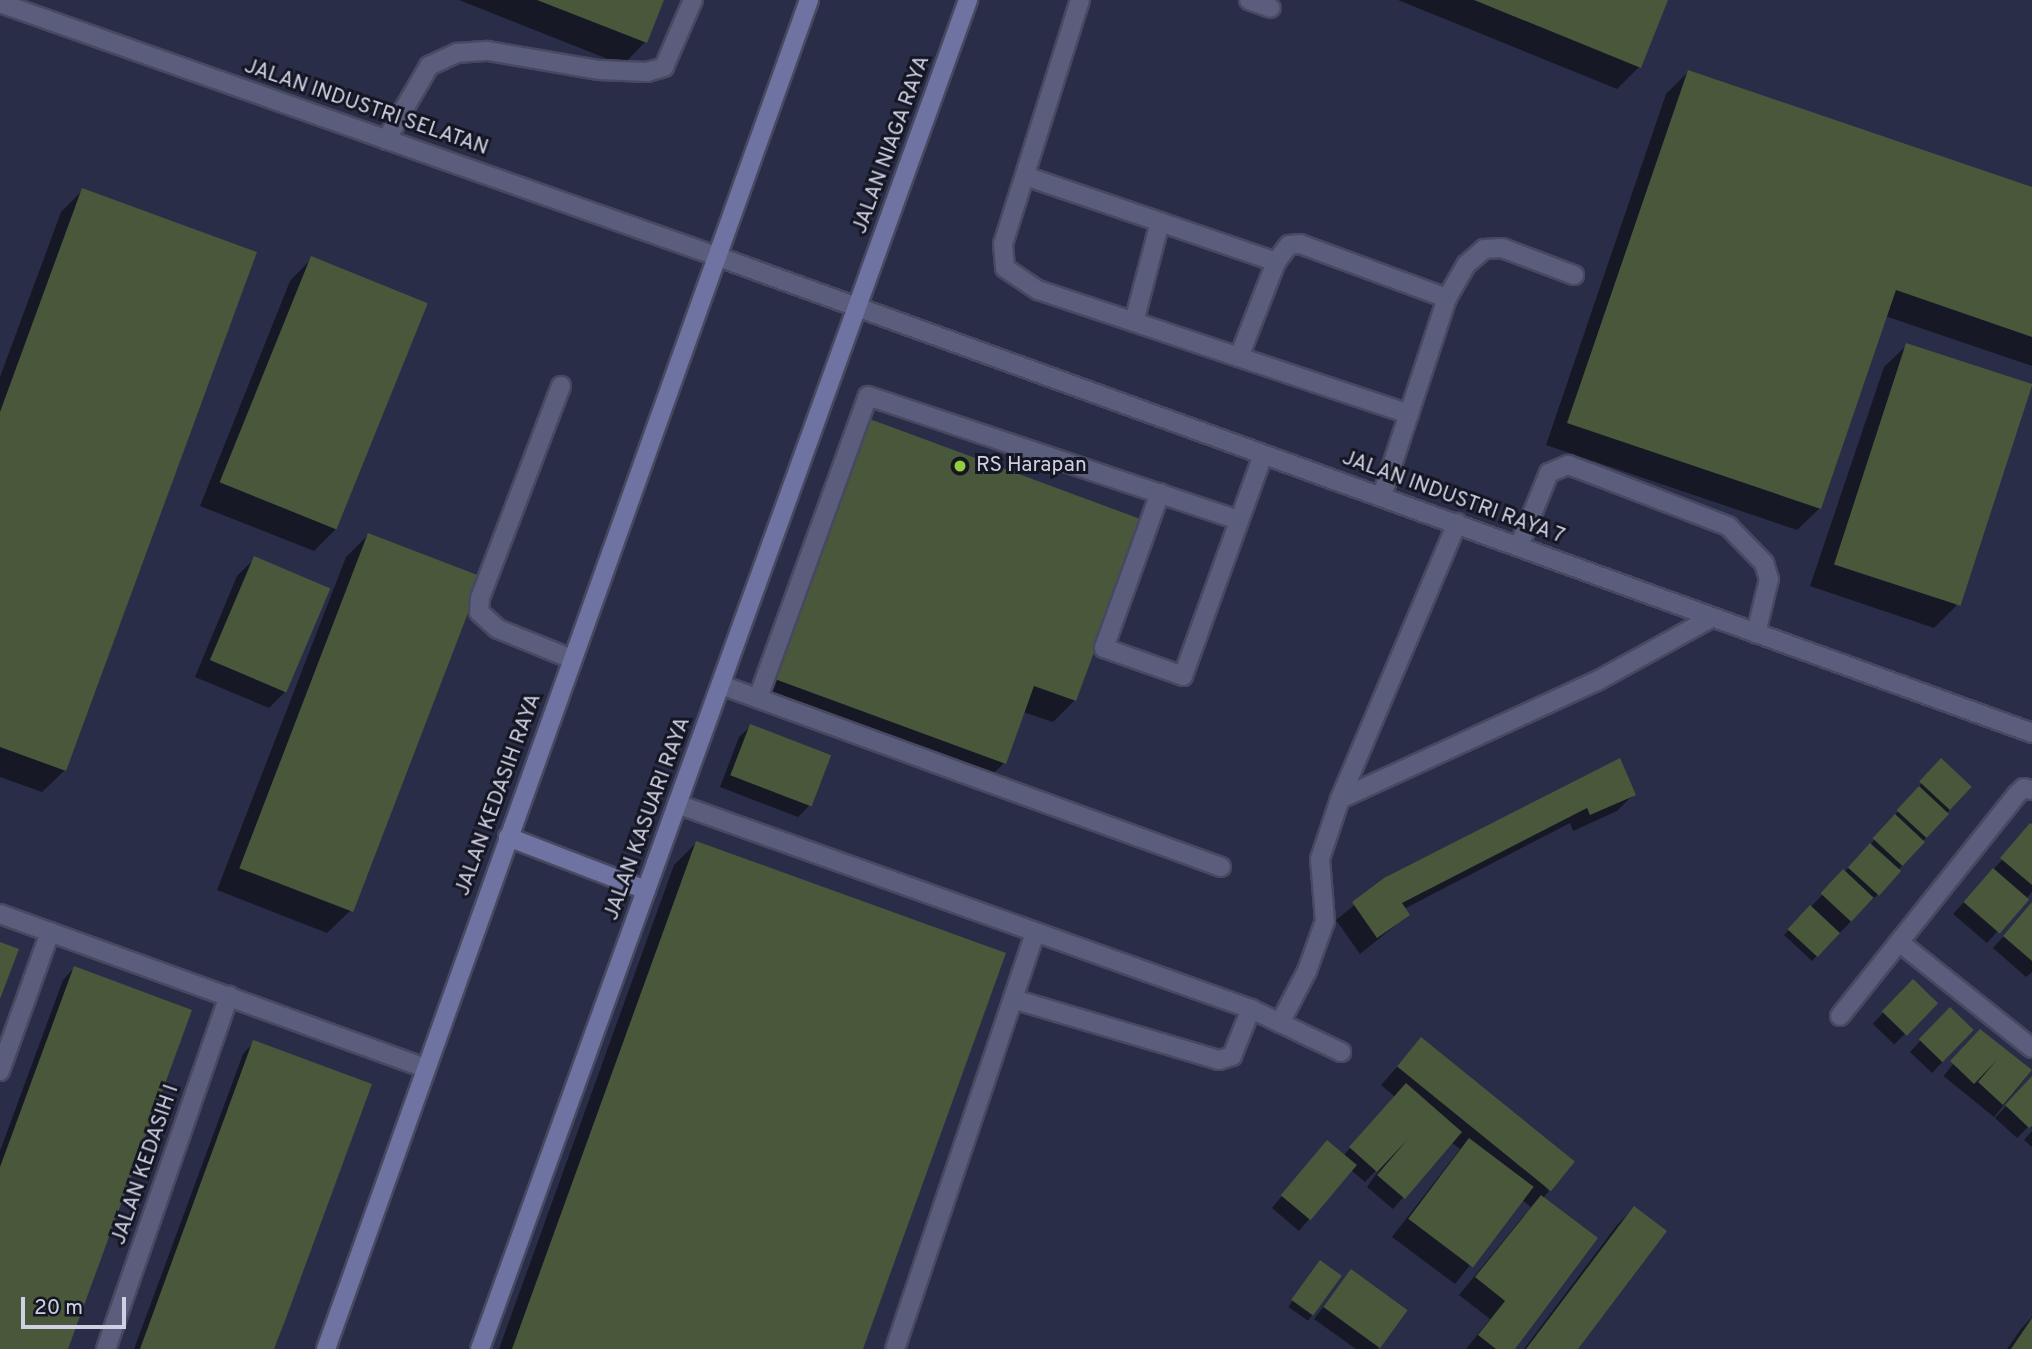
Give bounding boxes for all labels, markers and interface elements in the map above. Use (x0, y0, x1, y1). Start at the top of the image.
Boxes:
street label: JALAN NIAGA RAYA (848, 52, 936, 238)
street label: JALAN INDUSTRI SELATAN (241, 54, 491, 162)
street label: JALAN INDUSTRI RAYA 7 (1338, 446, 1568, 550)
place label: RS Harapan (976, 453, 1087, 479)
marker: RS Harapan (950, 456, 970, 476)
street label: JALAN KEDASIH RAYA (451, 690, 547, 900)
street label: JALAN KASUARI RAYA (599, 714, 697, 924)
street label: JALAN KEDASIH I (107, 1082, 185, 1248)
scale bar (24, 1282, 130, 1326)
text: 20 m (34, 1295, 83, 1322)

